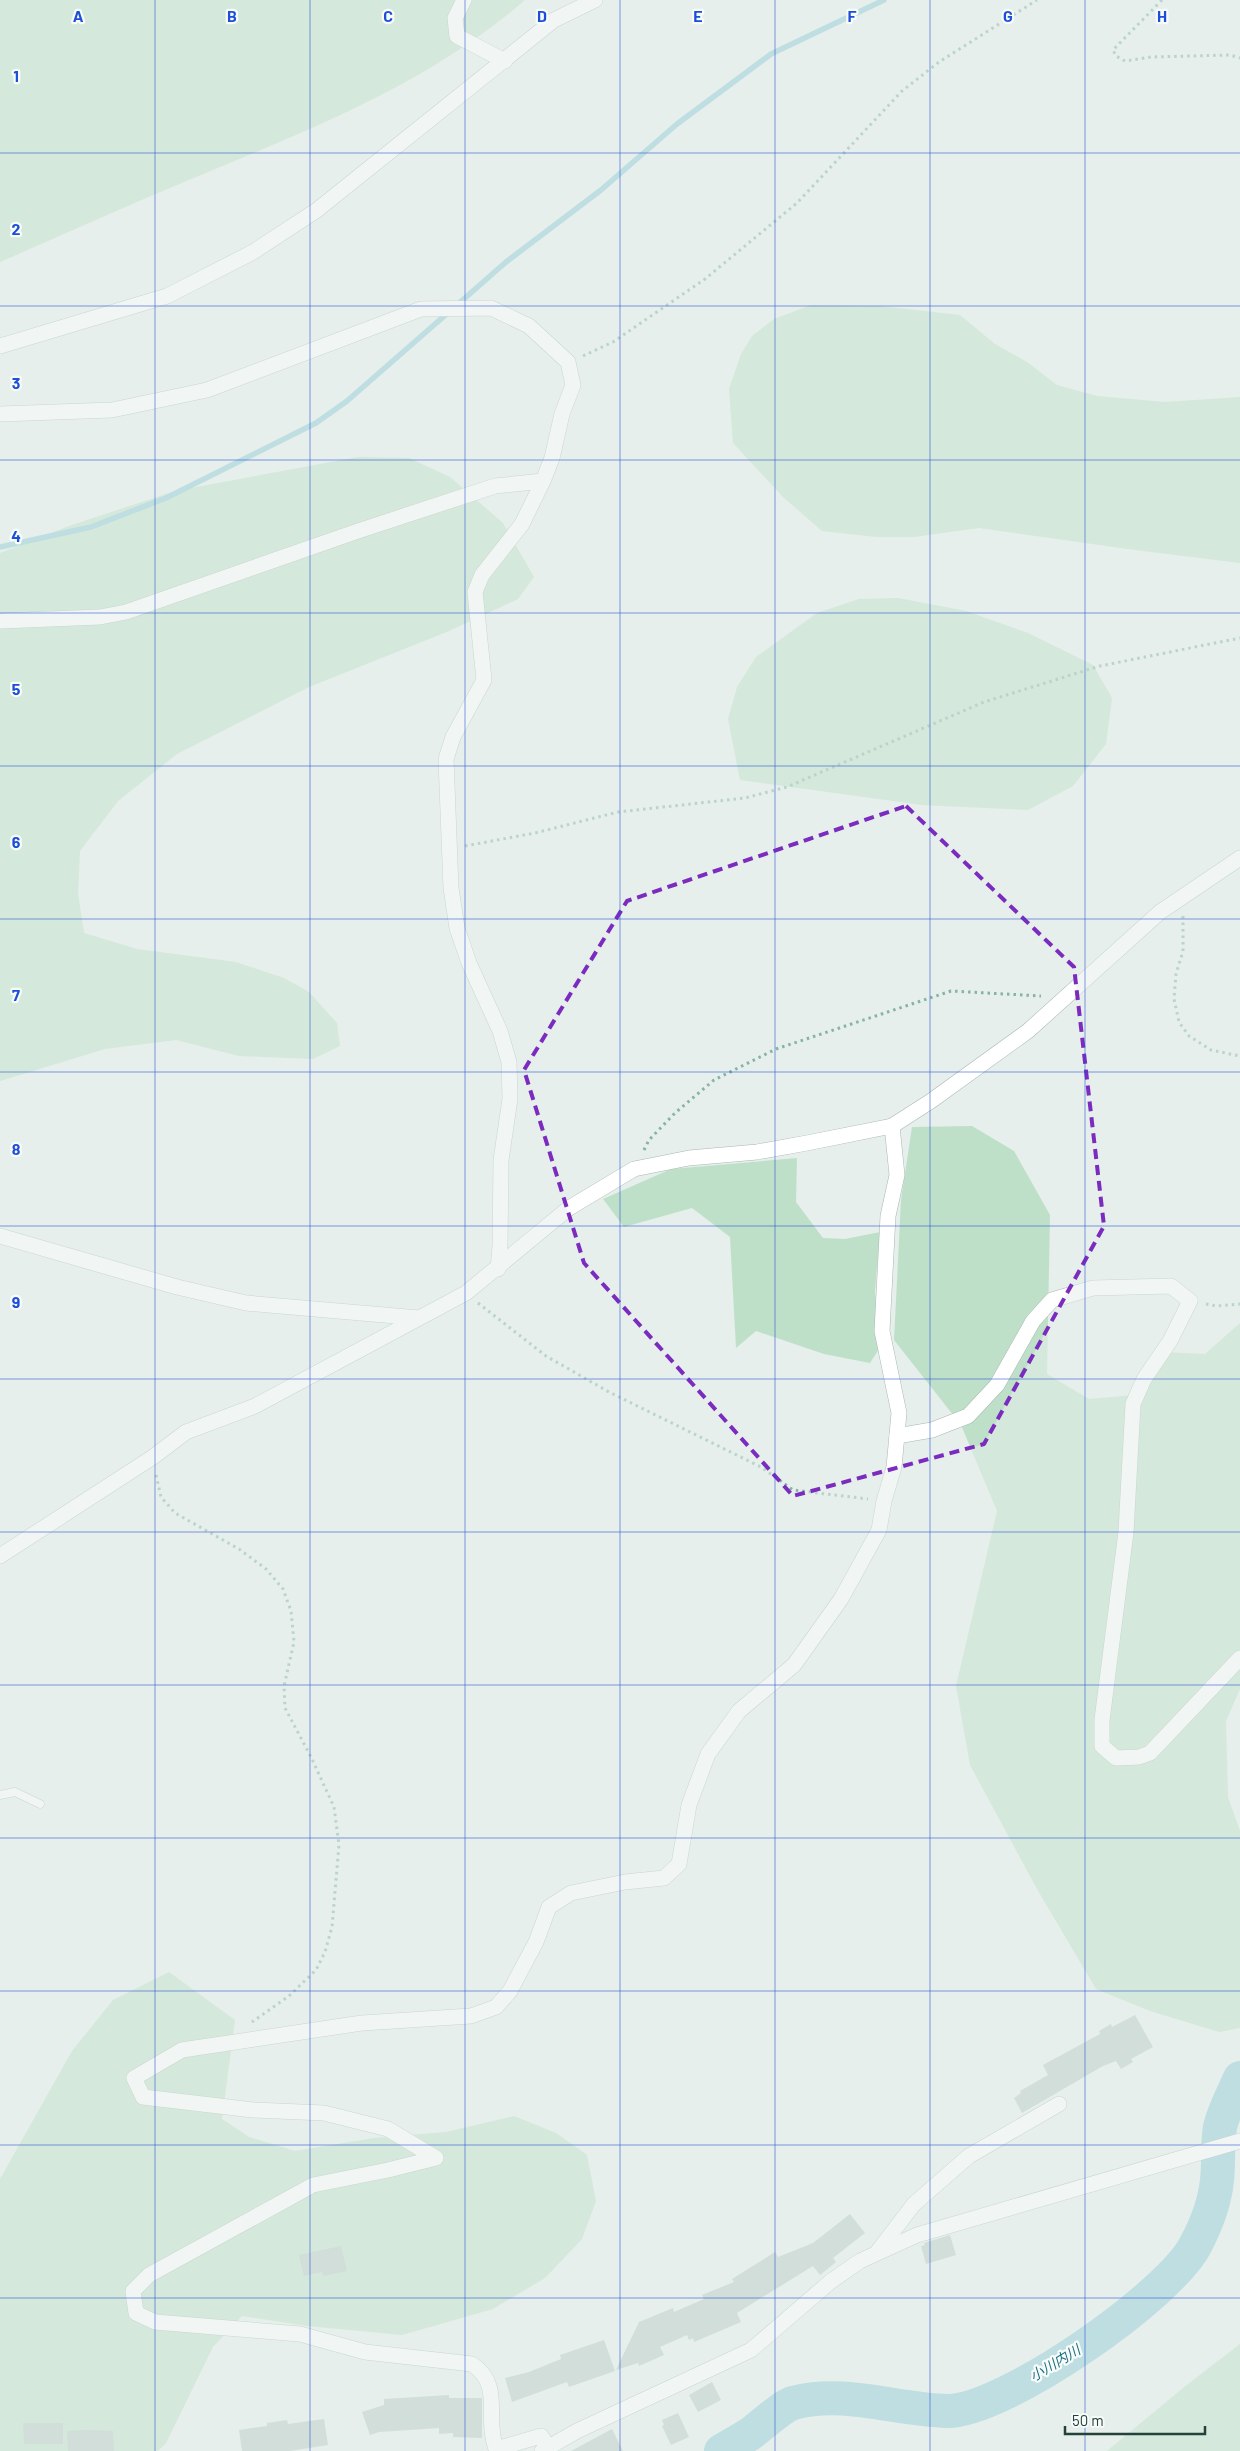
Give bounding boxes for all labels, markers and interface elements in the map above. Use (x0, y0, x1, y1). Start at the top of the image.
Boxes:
text: A (73, 6, 84, 25)
text: B (227, 6, 237, 25)
text: C (383, 6, 393, 25)
text: D (537, 6, 547, 25)
text: E (693, 6, 703, 25)
text: F (848, 6, 857, 25)
text: G (1003, 6, 1013, 25)
text: H (1157, 6, 1167, 25)
text: 1 (13, 66, 19, 85)
text: 2 (12, 219, 21, 238)
text: 3 (12, 373, 20, 392)
text: 4 (11, 526, 21, 545)
text: 5 (12, 679, 21, 698)
text: 6 (12, 832, 21, 851)
text: 7 (12, 985, 20, 1004)
text: 8 (12, 1139, 21, 1158)
text: 9 (12, 1292, 20, 1311)
water label: 小川内川 (1026, 2340, 1085, 2384)
scale bar (1065, 2404, 1205, 2436)
text: 50 m (1072, 2411, 1104, 2429)

